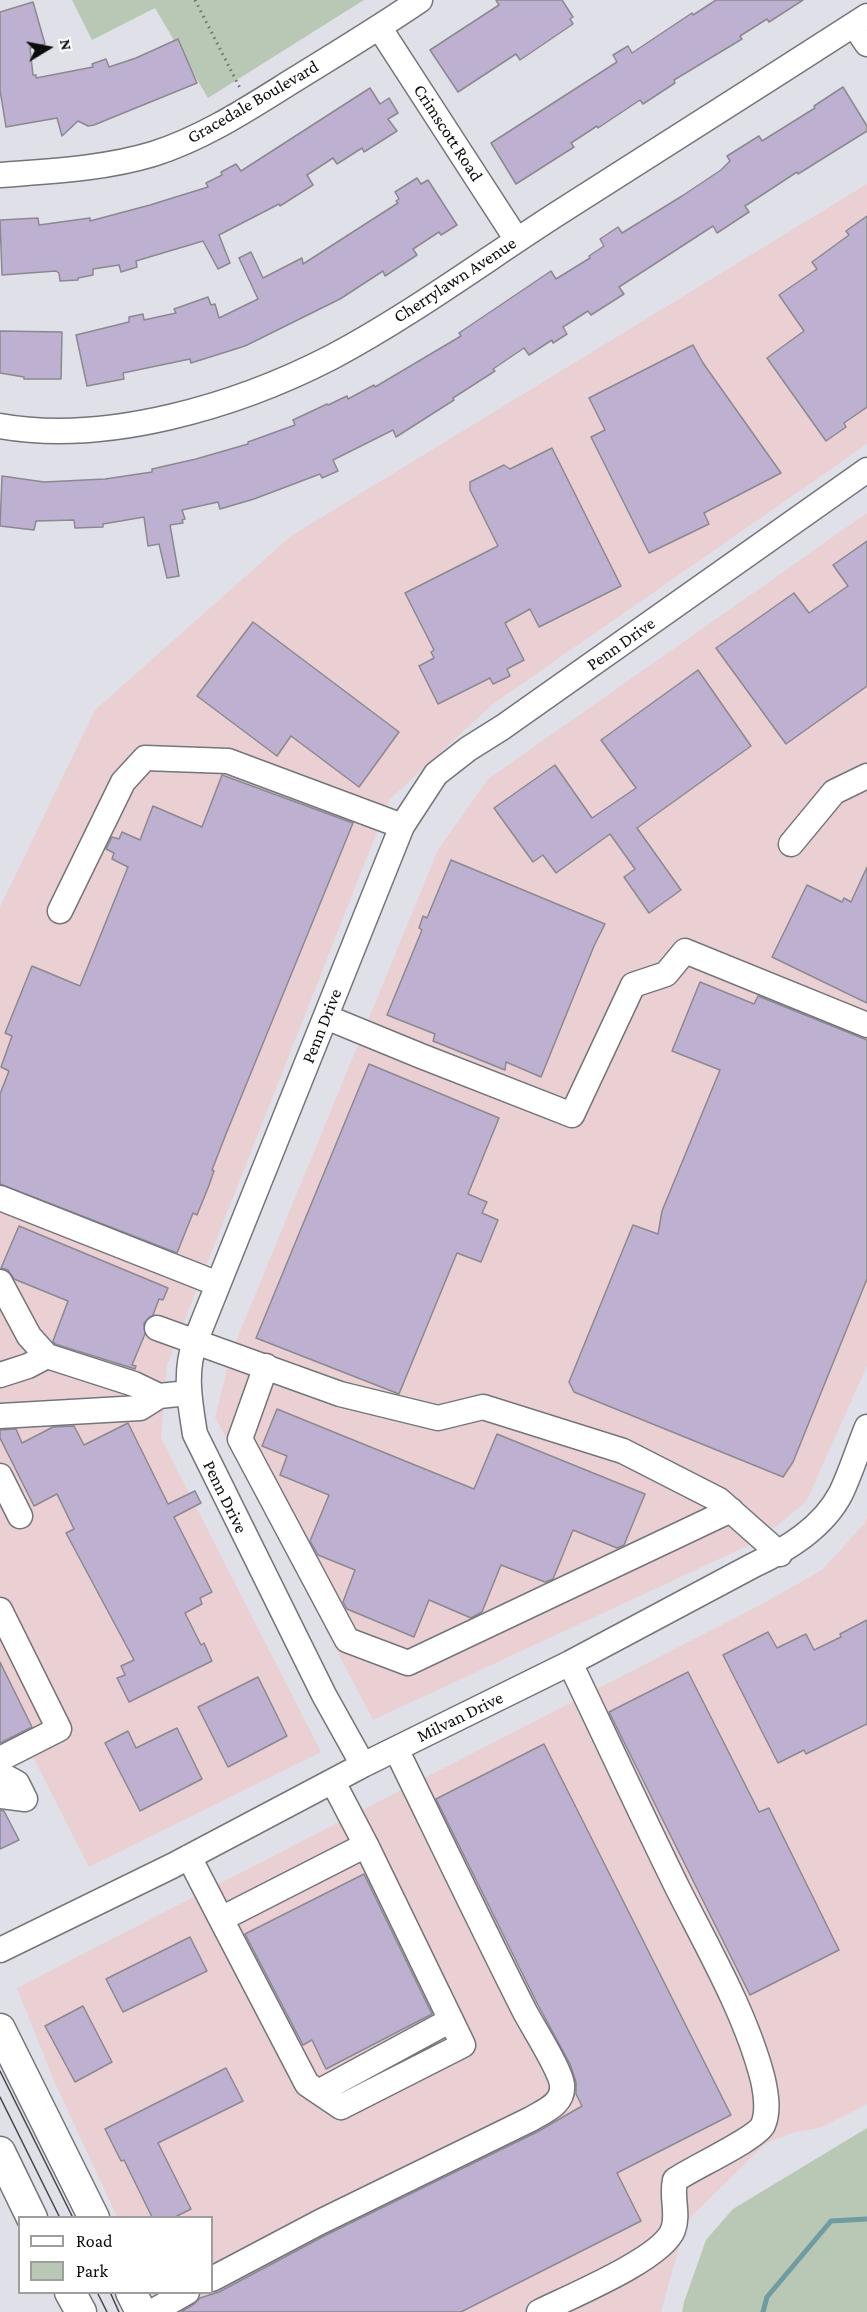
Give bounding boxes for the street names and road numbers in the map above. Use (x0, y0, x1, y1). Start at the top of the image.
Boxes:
street label: Gracedale Boulevard (184, 56, 322, 148)
street label: Crimscott Road (409, 80, 487, 186)
street label: Cherrylawn Avenue (390, 232, 520, 328)
street label: Penn Drive (583, 613, 659, 675)
street label: Penn Drive (297, 986, 347, 1066)
street label: Penn Drive (198, 1457, 252, 1537)
street label: Milvan Drive (413, 1687, 507, 1747)

